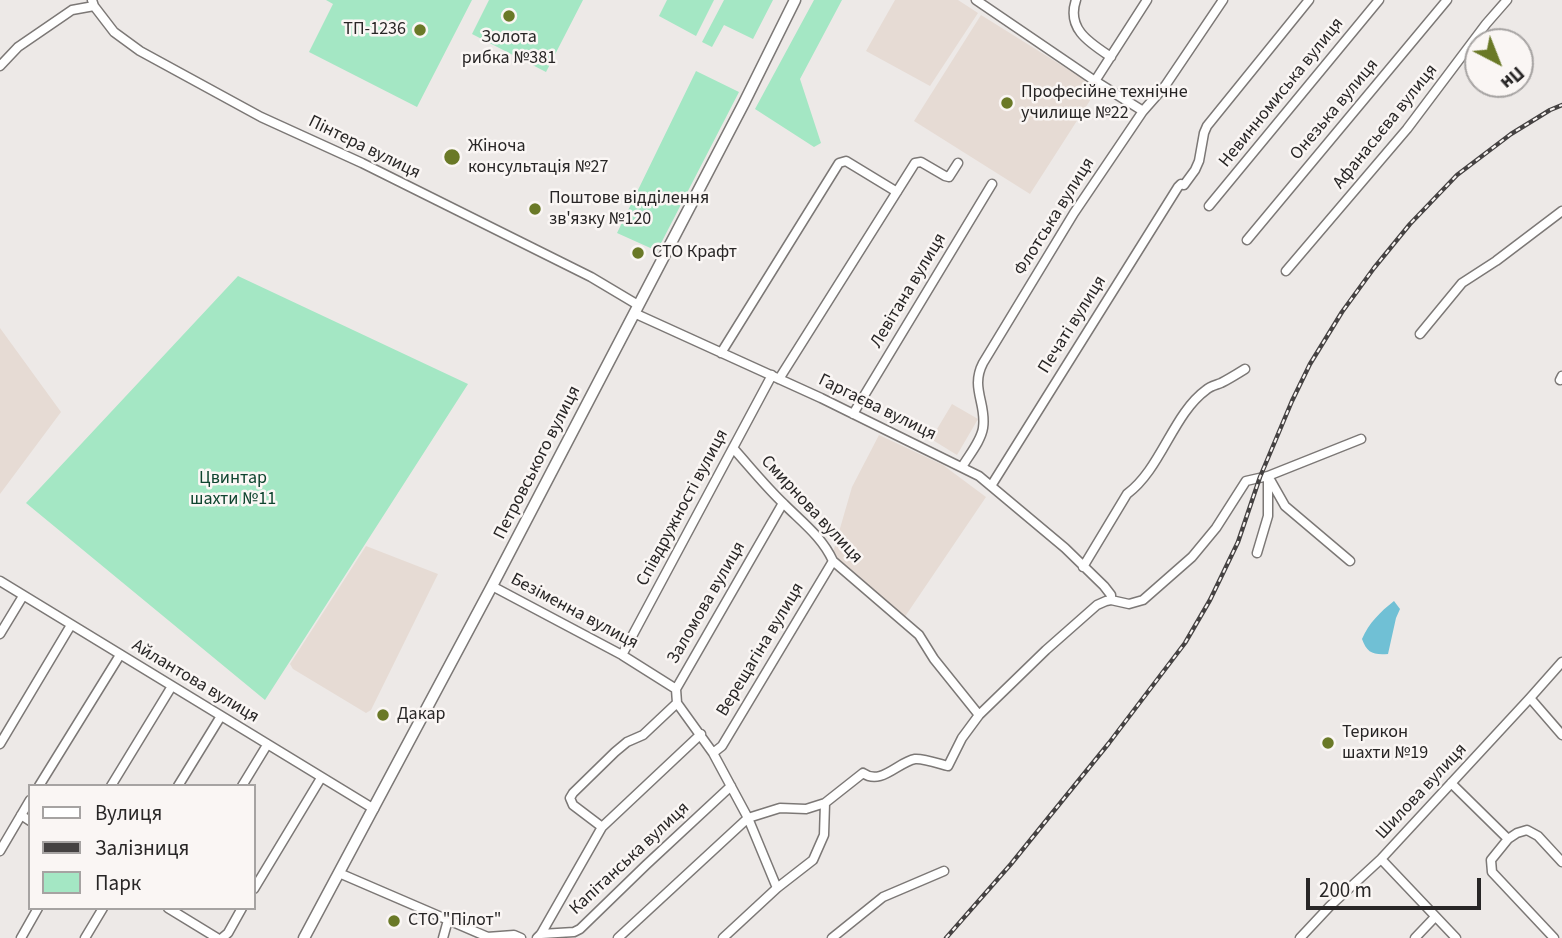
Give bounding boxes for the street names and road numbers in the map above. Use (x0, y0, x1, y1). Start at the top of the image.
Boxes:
street label: Невинномиська вулиця (1215, 14, 1349, 172)
street label: Онезька вулиця (1286, 55, 1384, 165)
street label: Афанасьєва вулиця (1329, 60, 1443, 194)
street label: Пінтера вулиця (304, 112, 424, 184)
street label: Флотська вулиця (1010, 154, 1100, 280)
street label: Левітана вулиця (866, 230, 952, 352)
street label: Печаті вулиця (1034, 272, 1112, 378)
street label: Гаргаєва вулиця (814, 370, 940, 446)
street label: Петровського вулиця (490, 383, 586, 543)
street label: Співдружності вулиця (632, 426, 734, 590)
street label: Смирнова вулиця (755, 451, 867, 569)
street label: Заломова вулиця (663, 538, 751, 668)
street label: Безіменна вулиця (506, 569, 642, 655)
street label: Верещагіна вулиця (713, 579, 809, 721)
street label: Айлантова вулиця (127, 635, 263, 729)
street label: Шилова вулиця (1372, 739, 1472, 845)
street label: Капітанська вулиця (566, 798, 694, 920)

